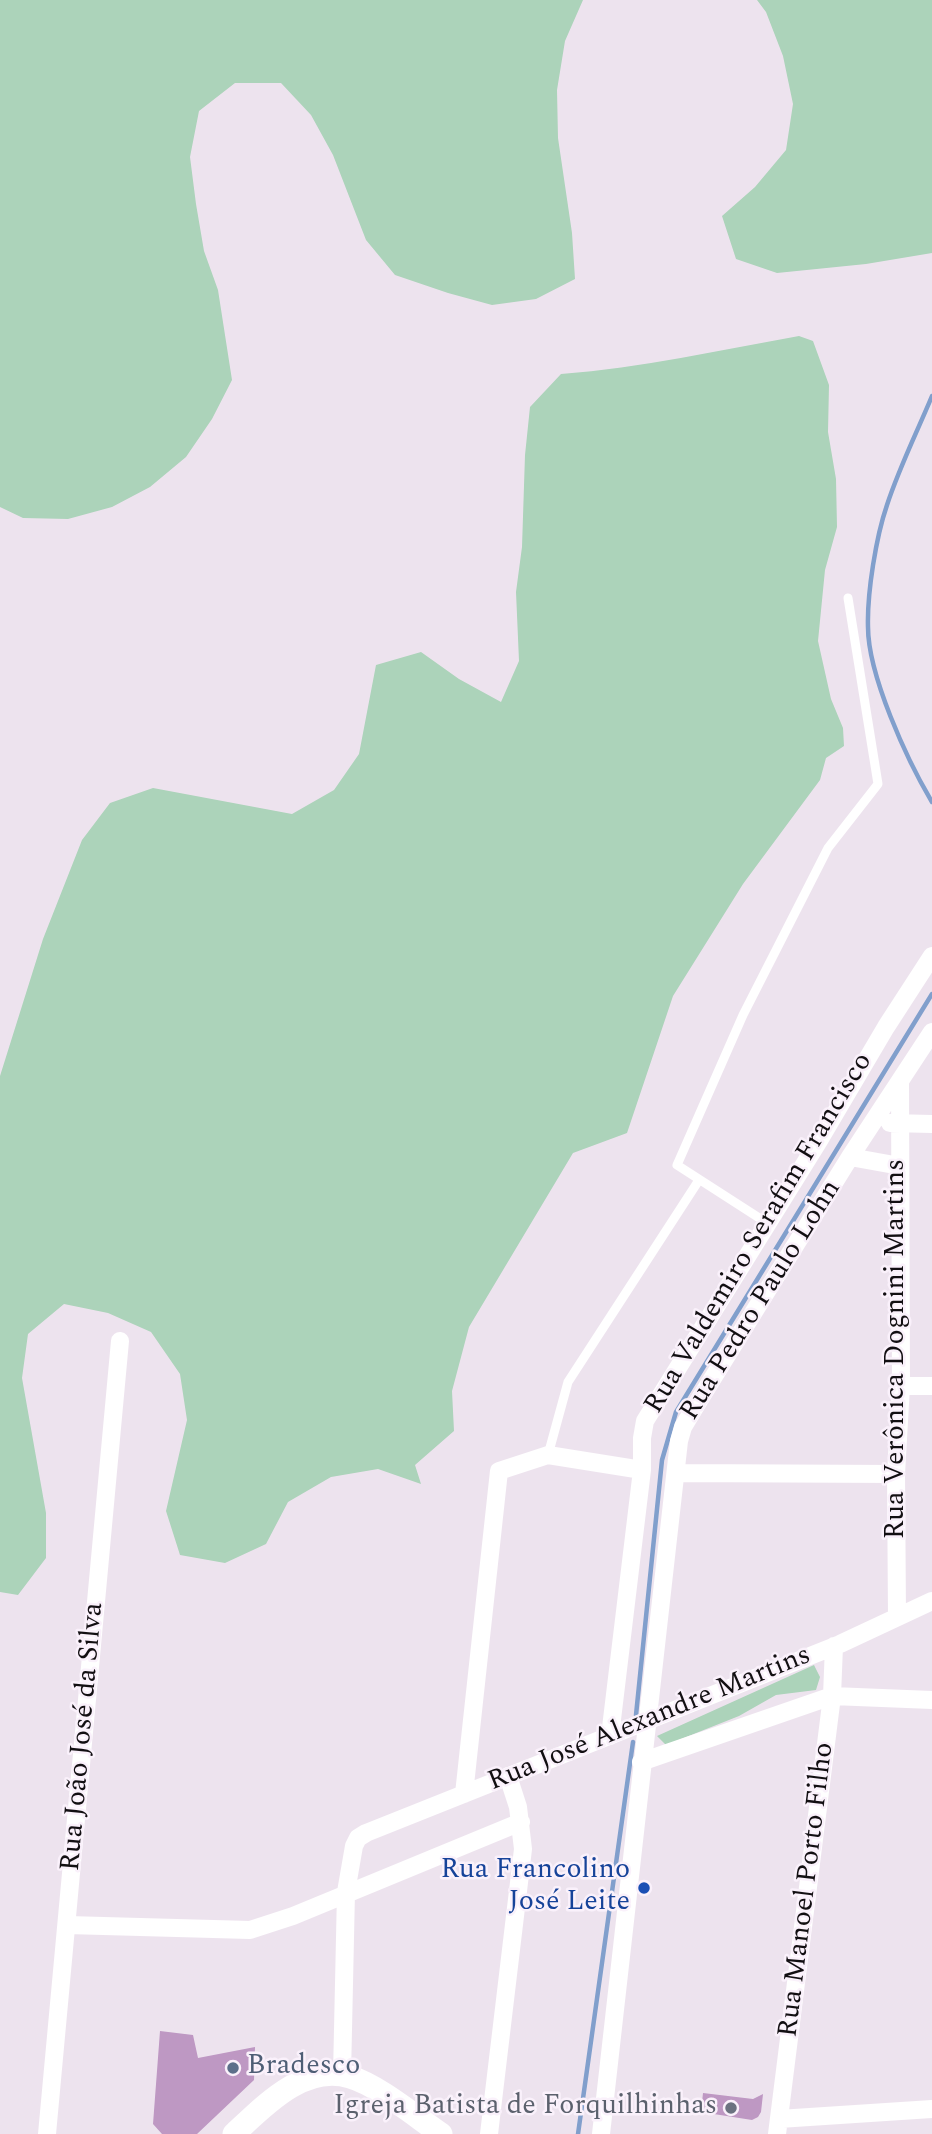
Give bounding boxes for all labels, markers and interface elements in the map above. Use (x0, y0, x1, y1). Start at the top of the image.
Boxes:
street label: Rua Valdemiro Serafim Francisco (639, 1048, 881, 1420)
street label: Rua Verônica Dognini Martins (881, 1159, 915, 1539)
street label: Rua Pedro Paulo Lohn (674, 1175, 850, 1427)
street label: Rua João José da Silva (56, 1601, 112, 1873)
street label: Rua José Alexandre Martins (484, 1640, 816, 1800)
street label: Rua Manoel Porto Filho (773, 1741, 843, 2039)
place label: Rua Francolino José Leite (440, 1855, 630, 1921)
marker: Rua Francolino José Leite (636, 1880, 652, 1896)
place label: Bradesco (247, 2051, 360, 2085)
marker: Bradesco (225, 2060, 241, 2076)
place label: Igreja Batista de Forquilhinhas (333, 2091, 717, 2125)
marker: Igreja Batista de Forquilhinhas (723, 2100, 739, 2116)

